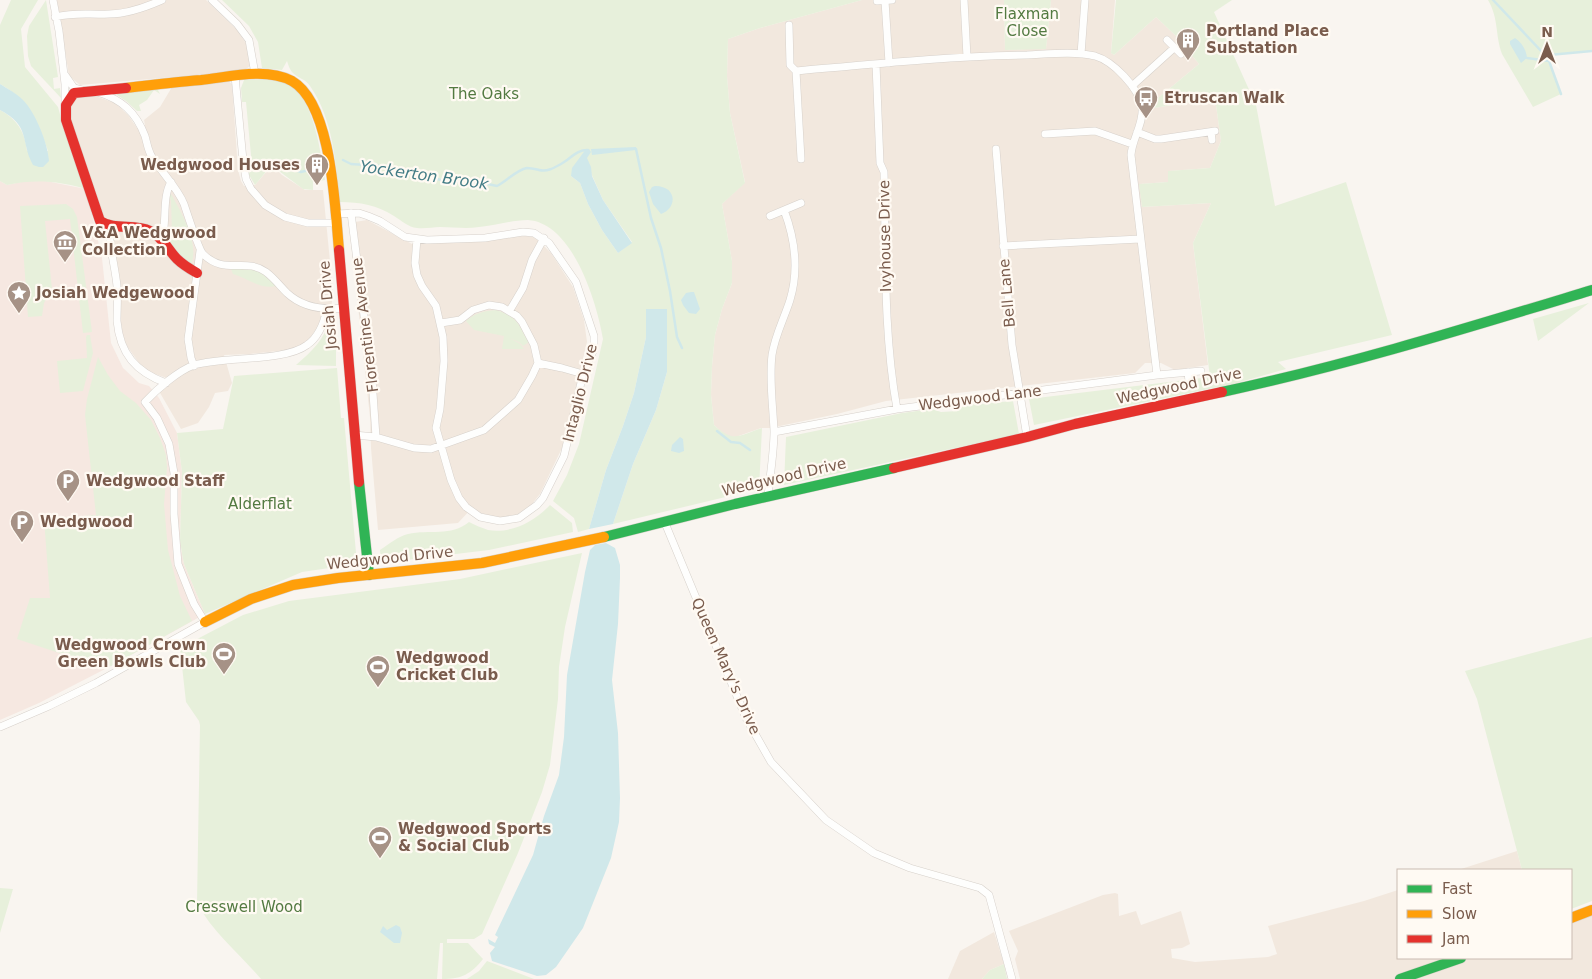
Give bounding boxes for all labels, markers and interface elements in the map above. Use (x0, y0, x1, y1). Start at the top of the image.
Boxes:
park label: Flaxman Close (995, 5, 1059, 40)
north arrow (1522, 20, 1572, 70)
place label: Portland Place Substation (1206, 22, 1329, 57)
text: N (1541, 24, 1553, 40)
building icon: Portland Place Substation (1175, 27, 1201, 61)
park label: The Oaks (448, 85, 519, 103)
bus stop icon: Etruscan Walk (1133, 85, 1159, 119)
place label: Etruscan Walk (1164, 89, 1286, 107)
building icon: Wedgwood Houses (304, 152, 330, 186)
place label: Wedgwood Houses (140, 156, 300, 174)
water label: Yockerton Brook (358, 157, 490, 194)
street label: Ivyhouse Drive (875, 180, 895, 292)
place label: V&A Wedgwood Collection (82, 224, 216, 259)
museum icon: V&A Wedgwood Collection (52, 229, 78, 263)
street label: Florentine Avenue (348, 256, 382, 394)
street label: Bell Lane (995, 258, 1019, 328)
street label: Josiah Drive (315, 260, 341, 351)
place icon: Josiah Wedgewood (6, 280, 32, 314)
place label: Josiah Wedgewood (35, 284, 195, 302)
street label: Intaglio Drive (559, 342, 601, 444)
street label: Wedgwood Drive (1115, 364, 1243, 408)
street label: Wedgwood Lane (918, 382, 1042, 414)
street label: Wedgwood Drive (720, 454, 848, 500)
parking icon: Wedgwood Staff (55, 468, 81, 502)
place label: Wedgwood Staff (86, 472, 225, 490)
park label: Alderflat (228, 495, 292, 513)
parking icon: Wedgwood (9, 509, 35, 543)
place label: Wedgwood (40, 513, 133, 531)
street label: Wedgwood Drive (326, 542, 454, 574)
street label: Queen Mary's Drive (688, 595, 764, 737)
place label: Wedgwood Crown Green Bowls Club (55, 636, 206, 671)
sports icon: Wedgwood Crown Green Bowls Club (211, 641, 237, 675)
place label: Wedgwood Cricket Club (396, 649, 498, 684)
sports icon: Wedgwood Cricket Club (365, 654, 391, 688)
place label: Wedgwood Sports & Social Club (398, 820, 551, 855)
sports icon: Wedgwood Sports & Social Club (367, 825, 393, 859)
legend (1397, 869, 1572, 959)
text: Fast (1442, 880, 1472, 898)
park label: Cresswell Wood (185, 898, 303, 916)
text: Slow (1442, 905, 1477, 923)
text: Jam (1441, 930, 1470, 948)

